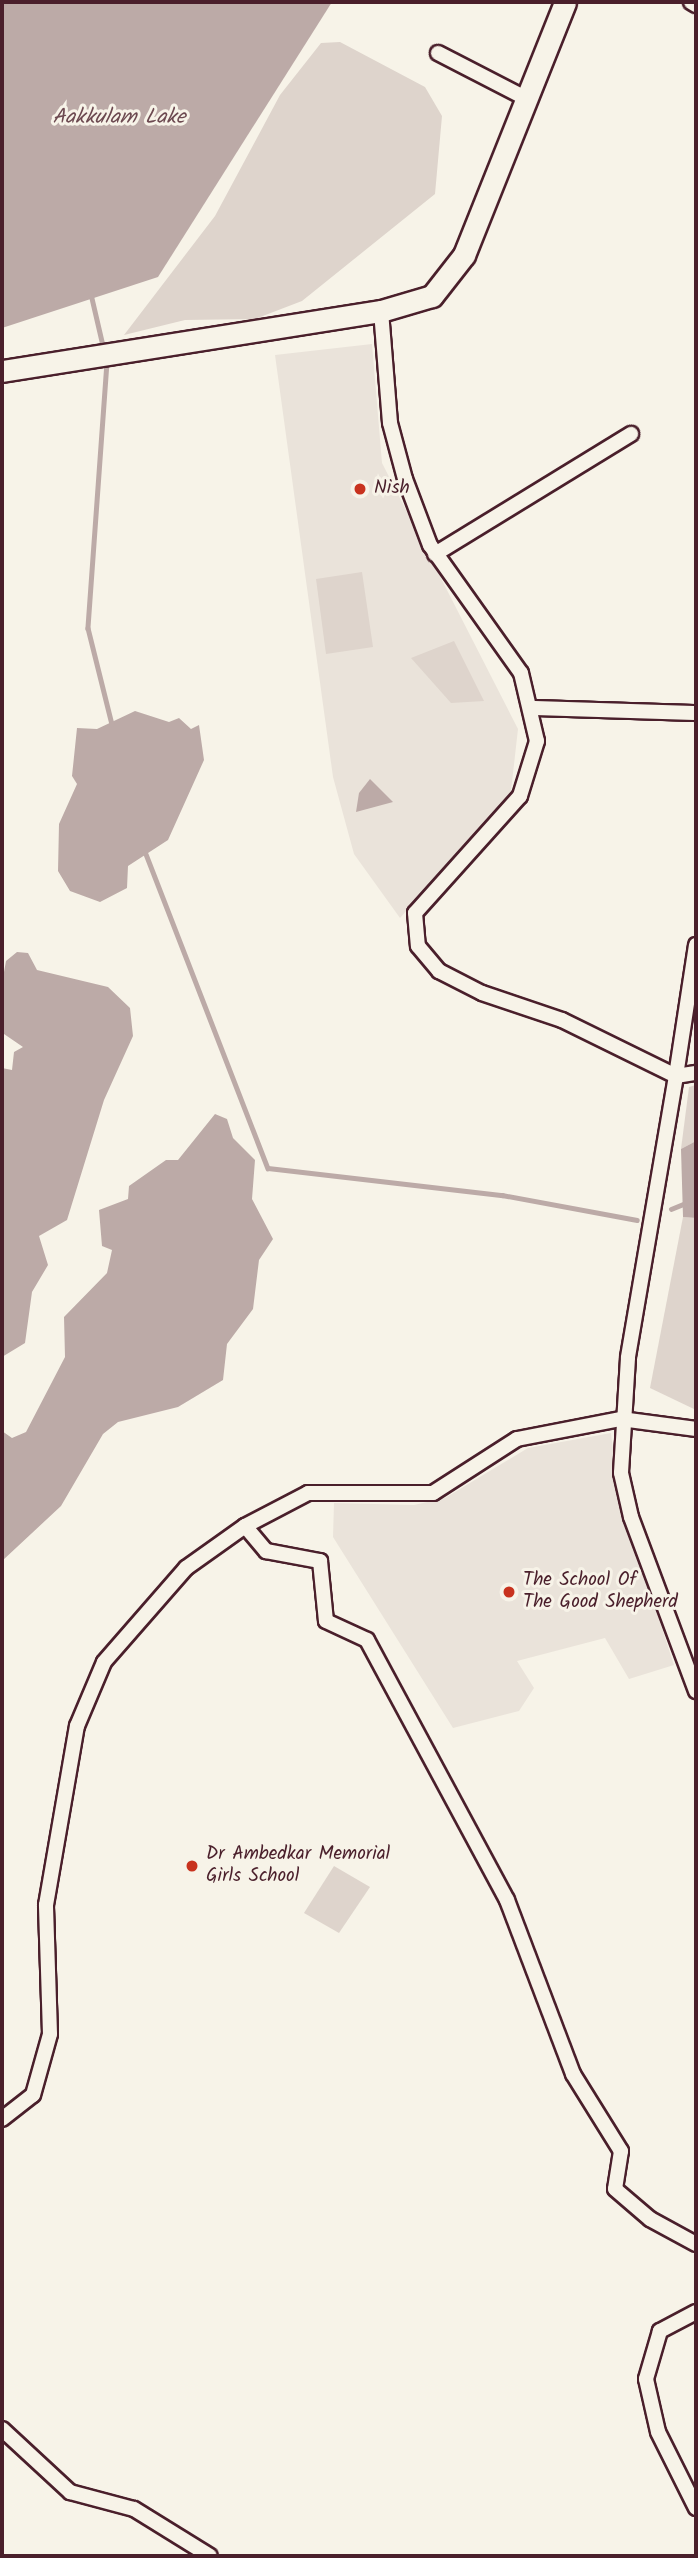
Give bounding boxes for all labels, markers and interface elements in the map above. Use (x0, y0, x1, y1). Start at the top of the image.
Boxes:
water label: Aakkulam Lake (52, 105, 186, 131)
place label: Nish (374, 478, 410, 500)
marker: Nish (352, 481, 368, 497)
place label: The School Of The Good Shepherd (523, 1570, 678, 1614)
marker: The School Of The Good Shepherd (501, 1584, 517, 1600)
place label: Dr Ambedkar Memorial Girls School (206, 1844, 390, 1888)
marker: Dr Ambedkar Memorial Girls School (184, 1858, 200, 1874)

